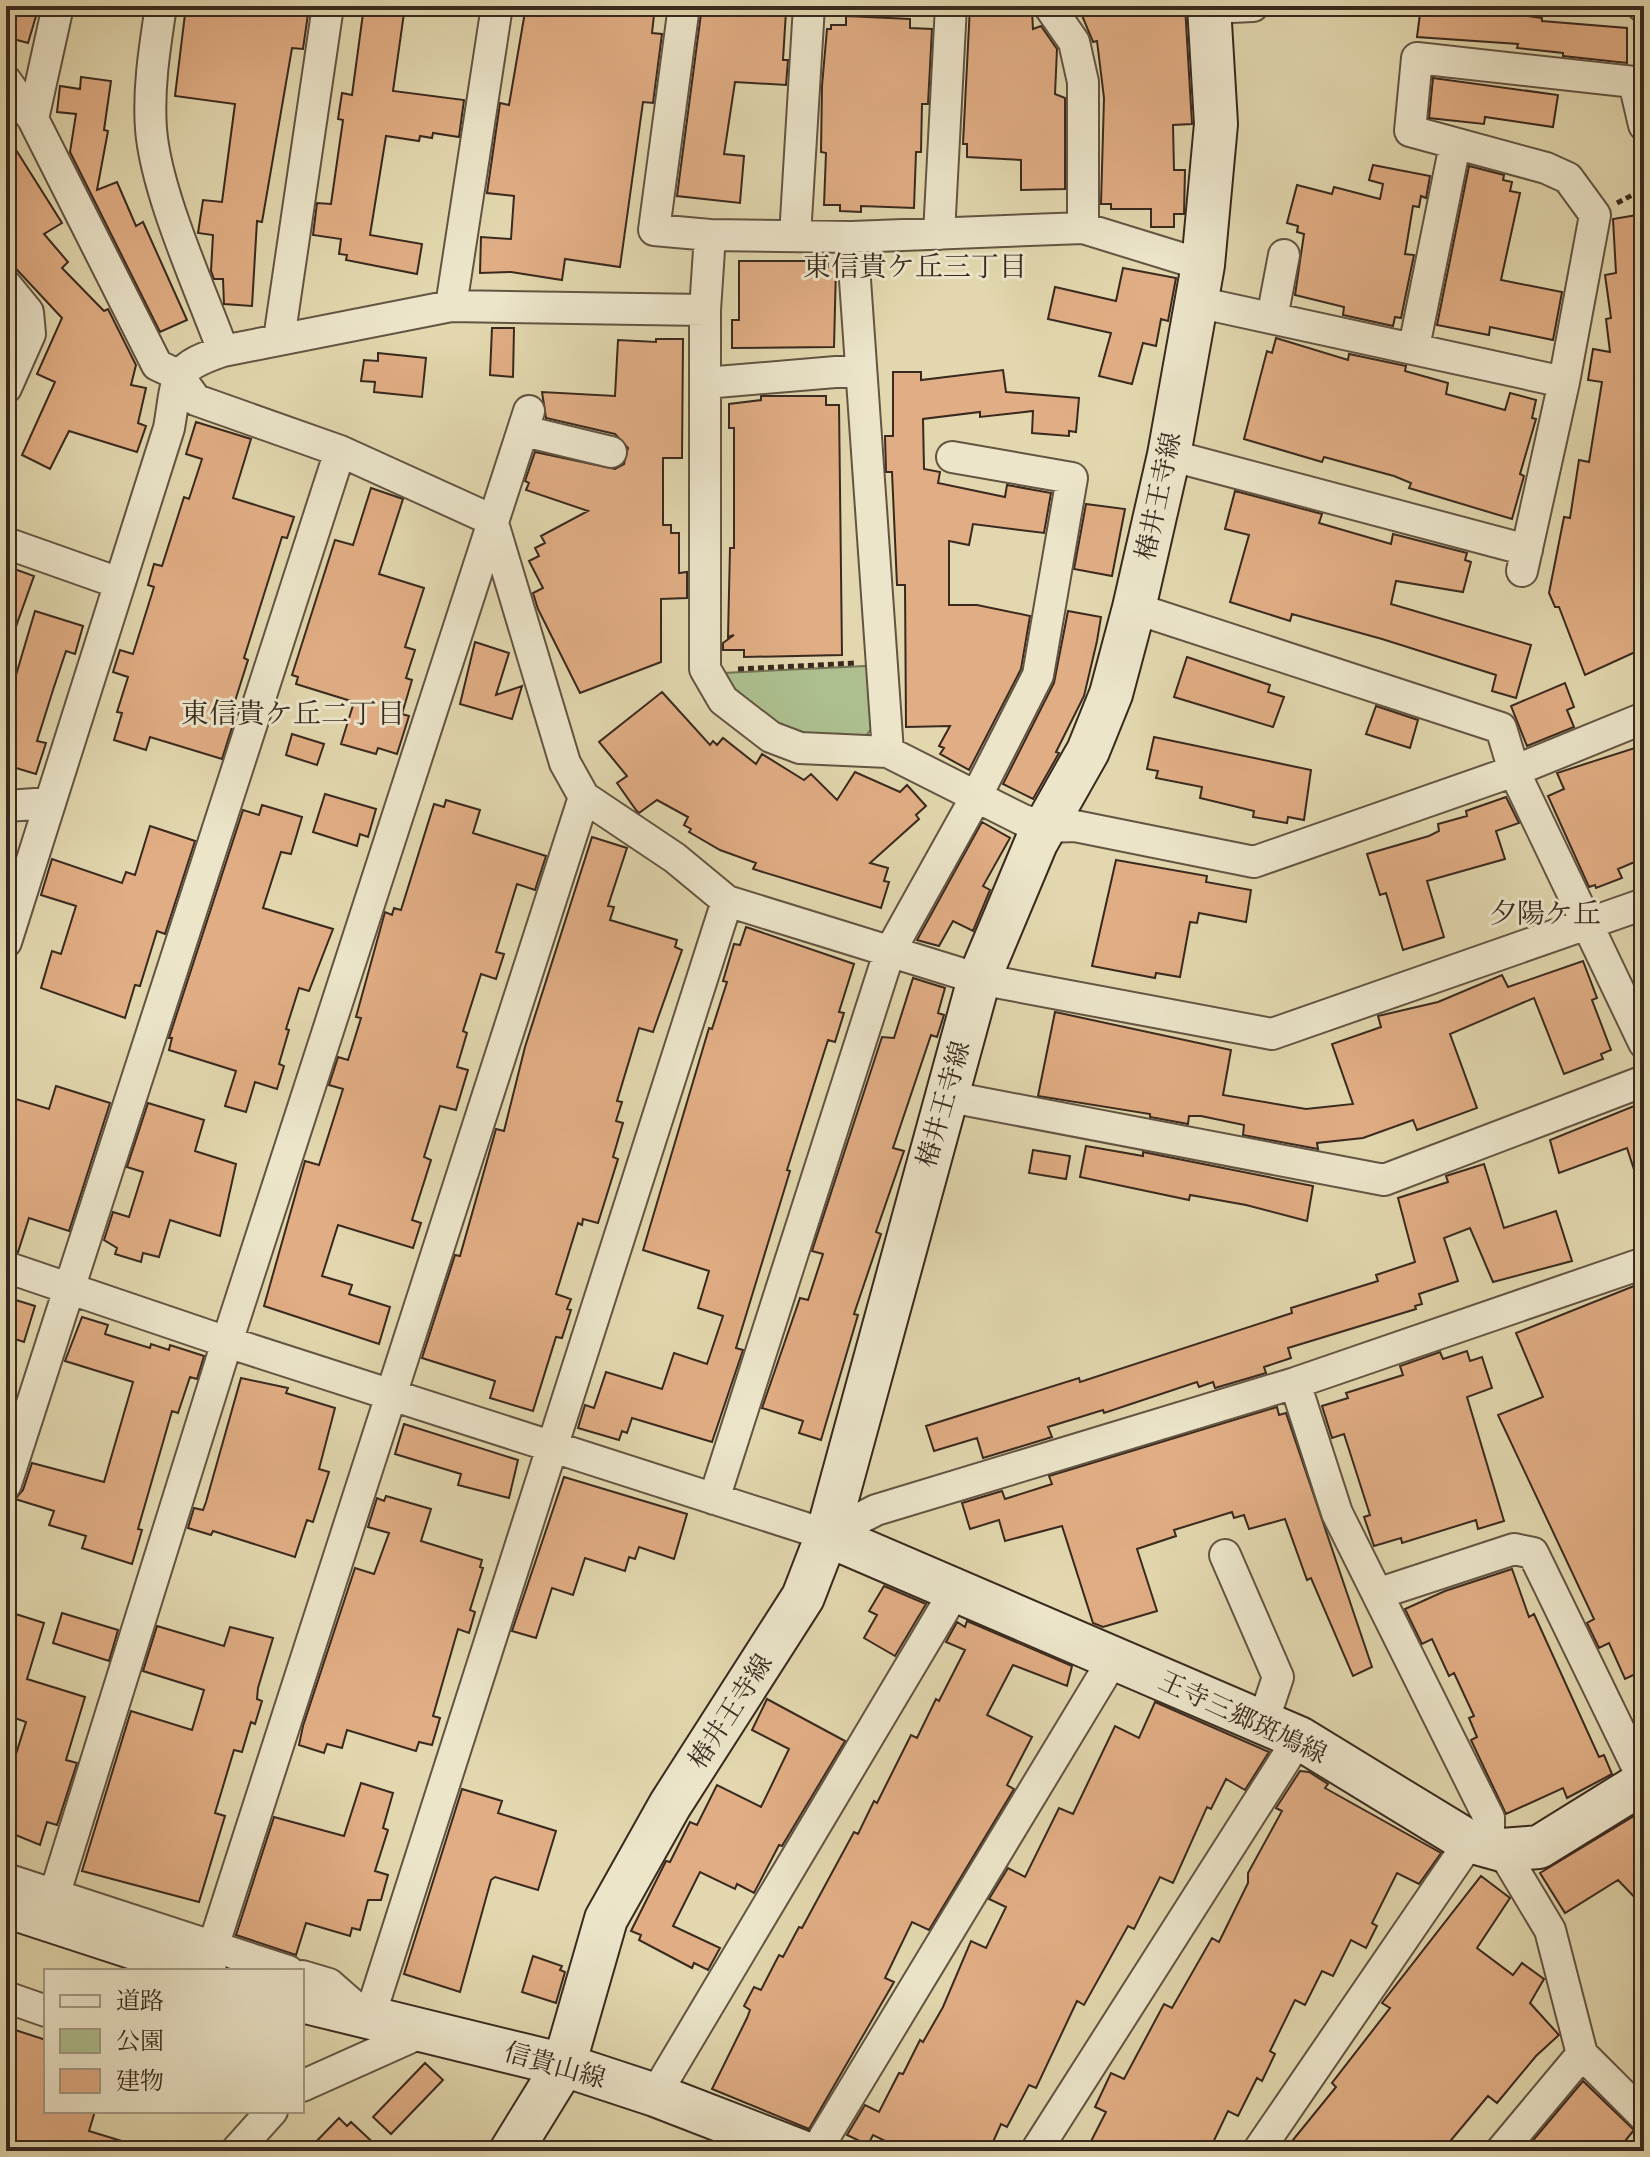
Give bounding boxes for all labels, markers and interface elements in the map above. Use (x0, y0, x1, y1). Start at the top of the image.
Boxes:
district label: 東信貴ケ丘三丁目 (803, 250, 1027, 283)
street label: 椿井王寺線 (1130, 429, 1187, 563)
district label: 東信貴ケ丘二丁目 (181, 697, 405, 730)
district label: 夕陽ケ丘 (1489, 897, 1601, 930)
street label: 椿井王寺線 (911, 1037, 976, 1171)
street label: 椿井王寺線 (682, 1648, 779, 1774)
street label: 王寺三郷斑鳩線 (1154, 1665, 1332, 1770)
legend (44, 1969, 304, 2113)
text: 道路 (116, 1987, 164, 2015)
text: 公園 (116, 2027, 164, 2055)
street label: 信貴山線 (501, 2036, 609, 2095)
text: 建物 (116, 2067, 164, 2095)

